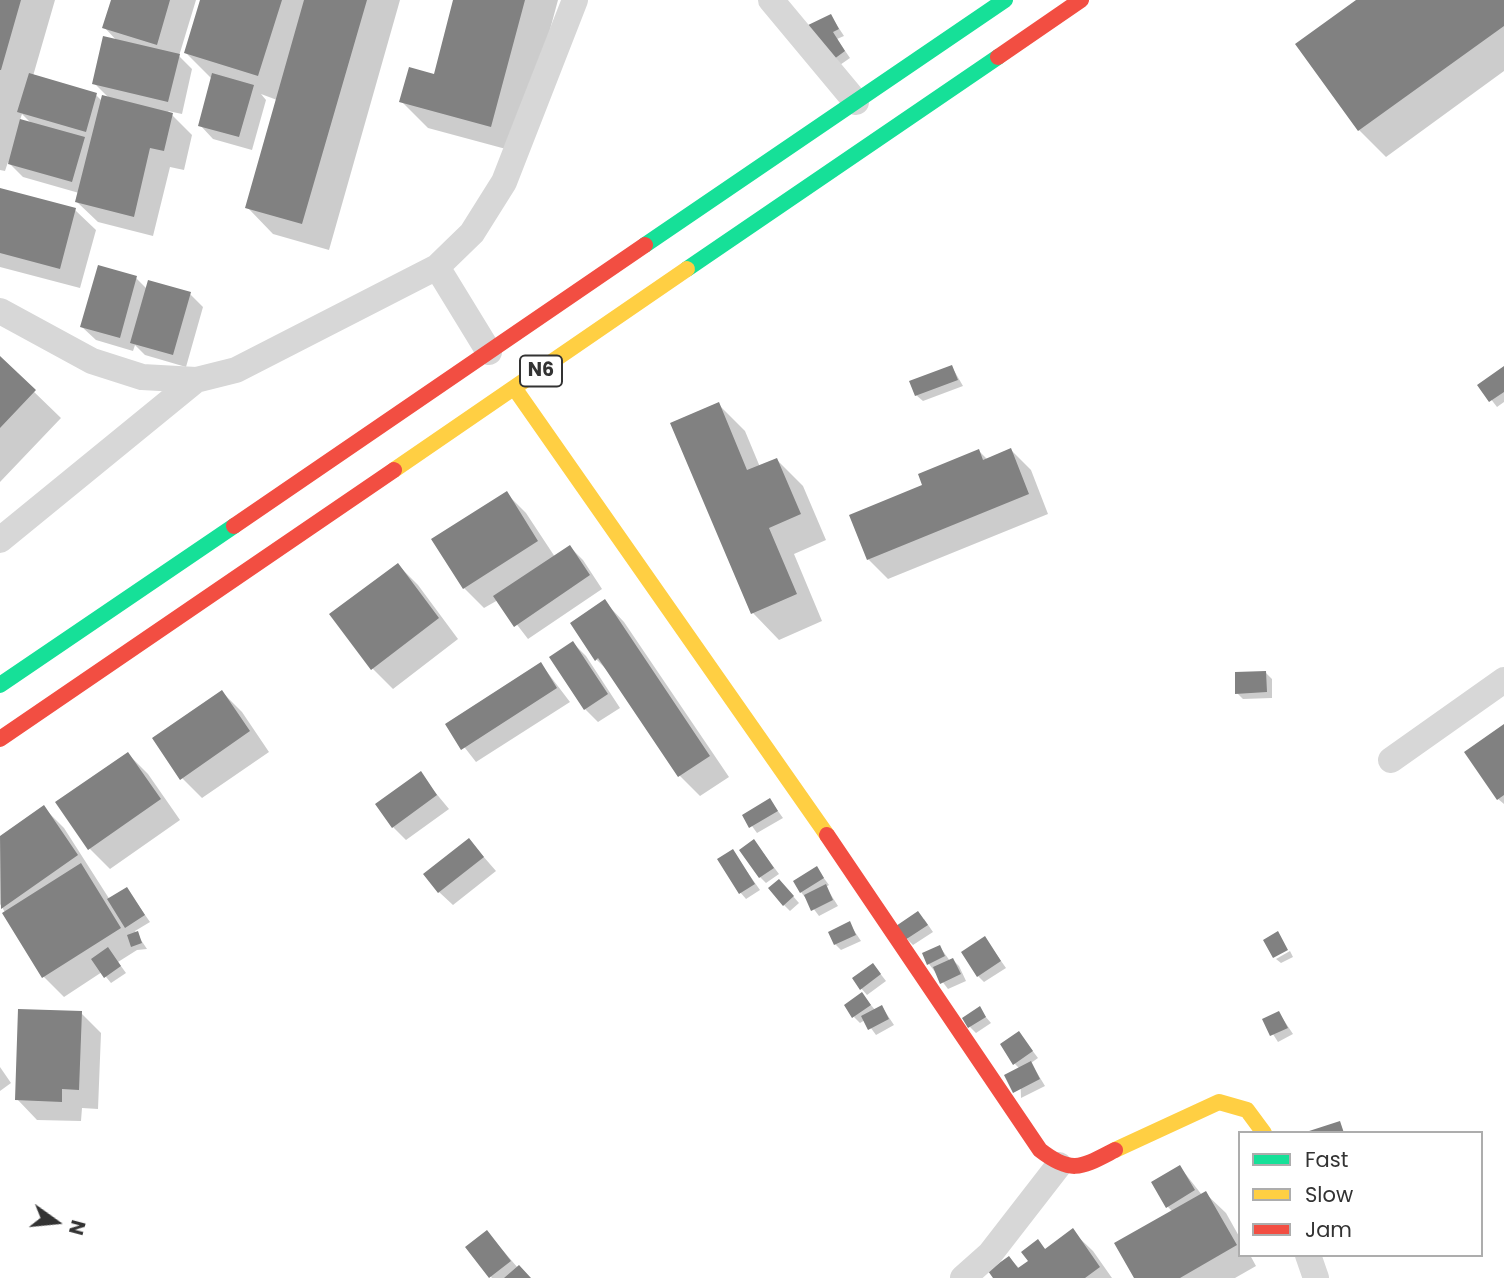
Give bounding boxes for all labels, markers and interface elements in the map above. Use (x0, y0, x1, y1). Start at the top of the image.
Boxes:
road number: N6 (520, 356, 562, 386)
legend (1238, 1131, 1483, 1257)
text: Fast (1305, 1145, 1348, 1174)
text: Slow (1305, 1180, 1353, 1209)
north arrow (21, 1187, 91, 1257)
text: Jam (1305, 1215, 1352, 1244)
text: N (62, 1217, 92, 1238)

